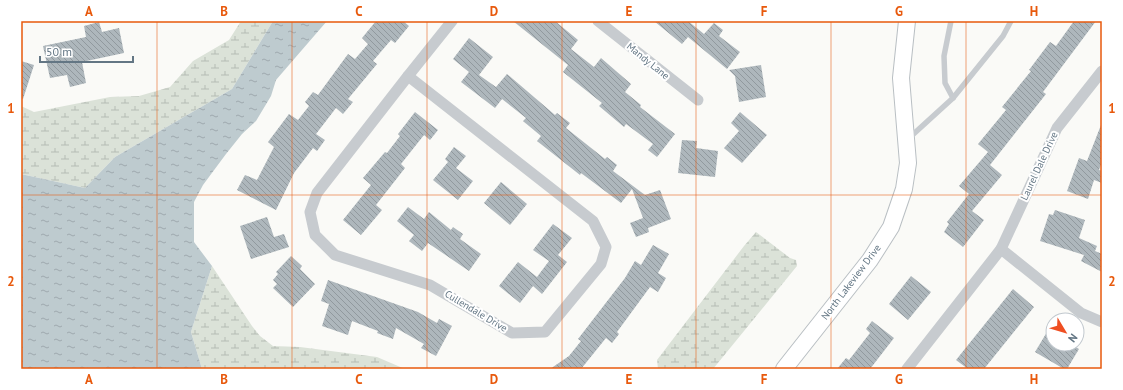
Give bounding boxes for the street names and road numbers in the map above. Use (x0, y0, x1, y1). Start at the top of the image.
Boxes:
street label: Mandy Lane (624, 40, 672, 82)
street label: Laurel Dale Drive (1017, 130, 1061, 202)
street label: North Lakeview Drive (818, 242, 884, 322)
street label: Cullendale Drive (442, 287, 510, 335)

